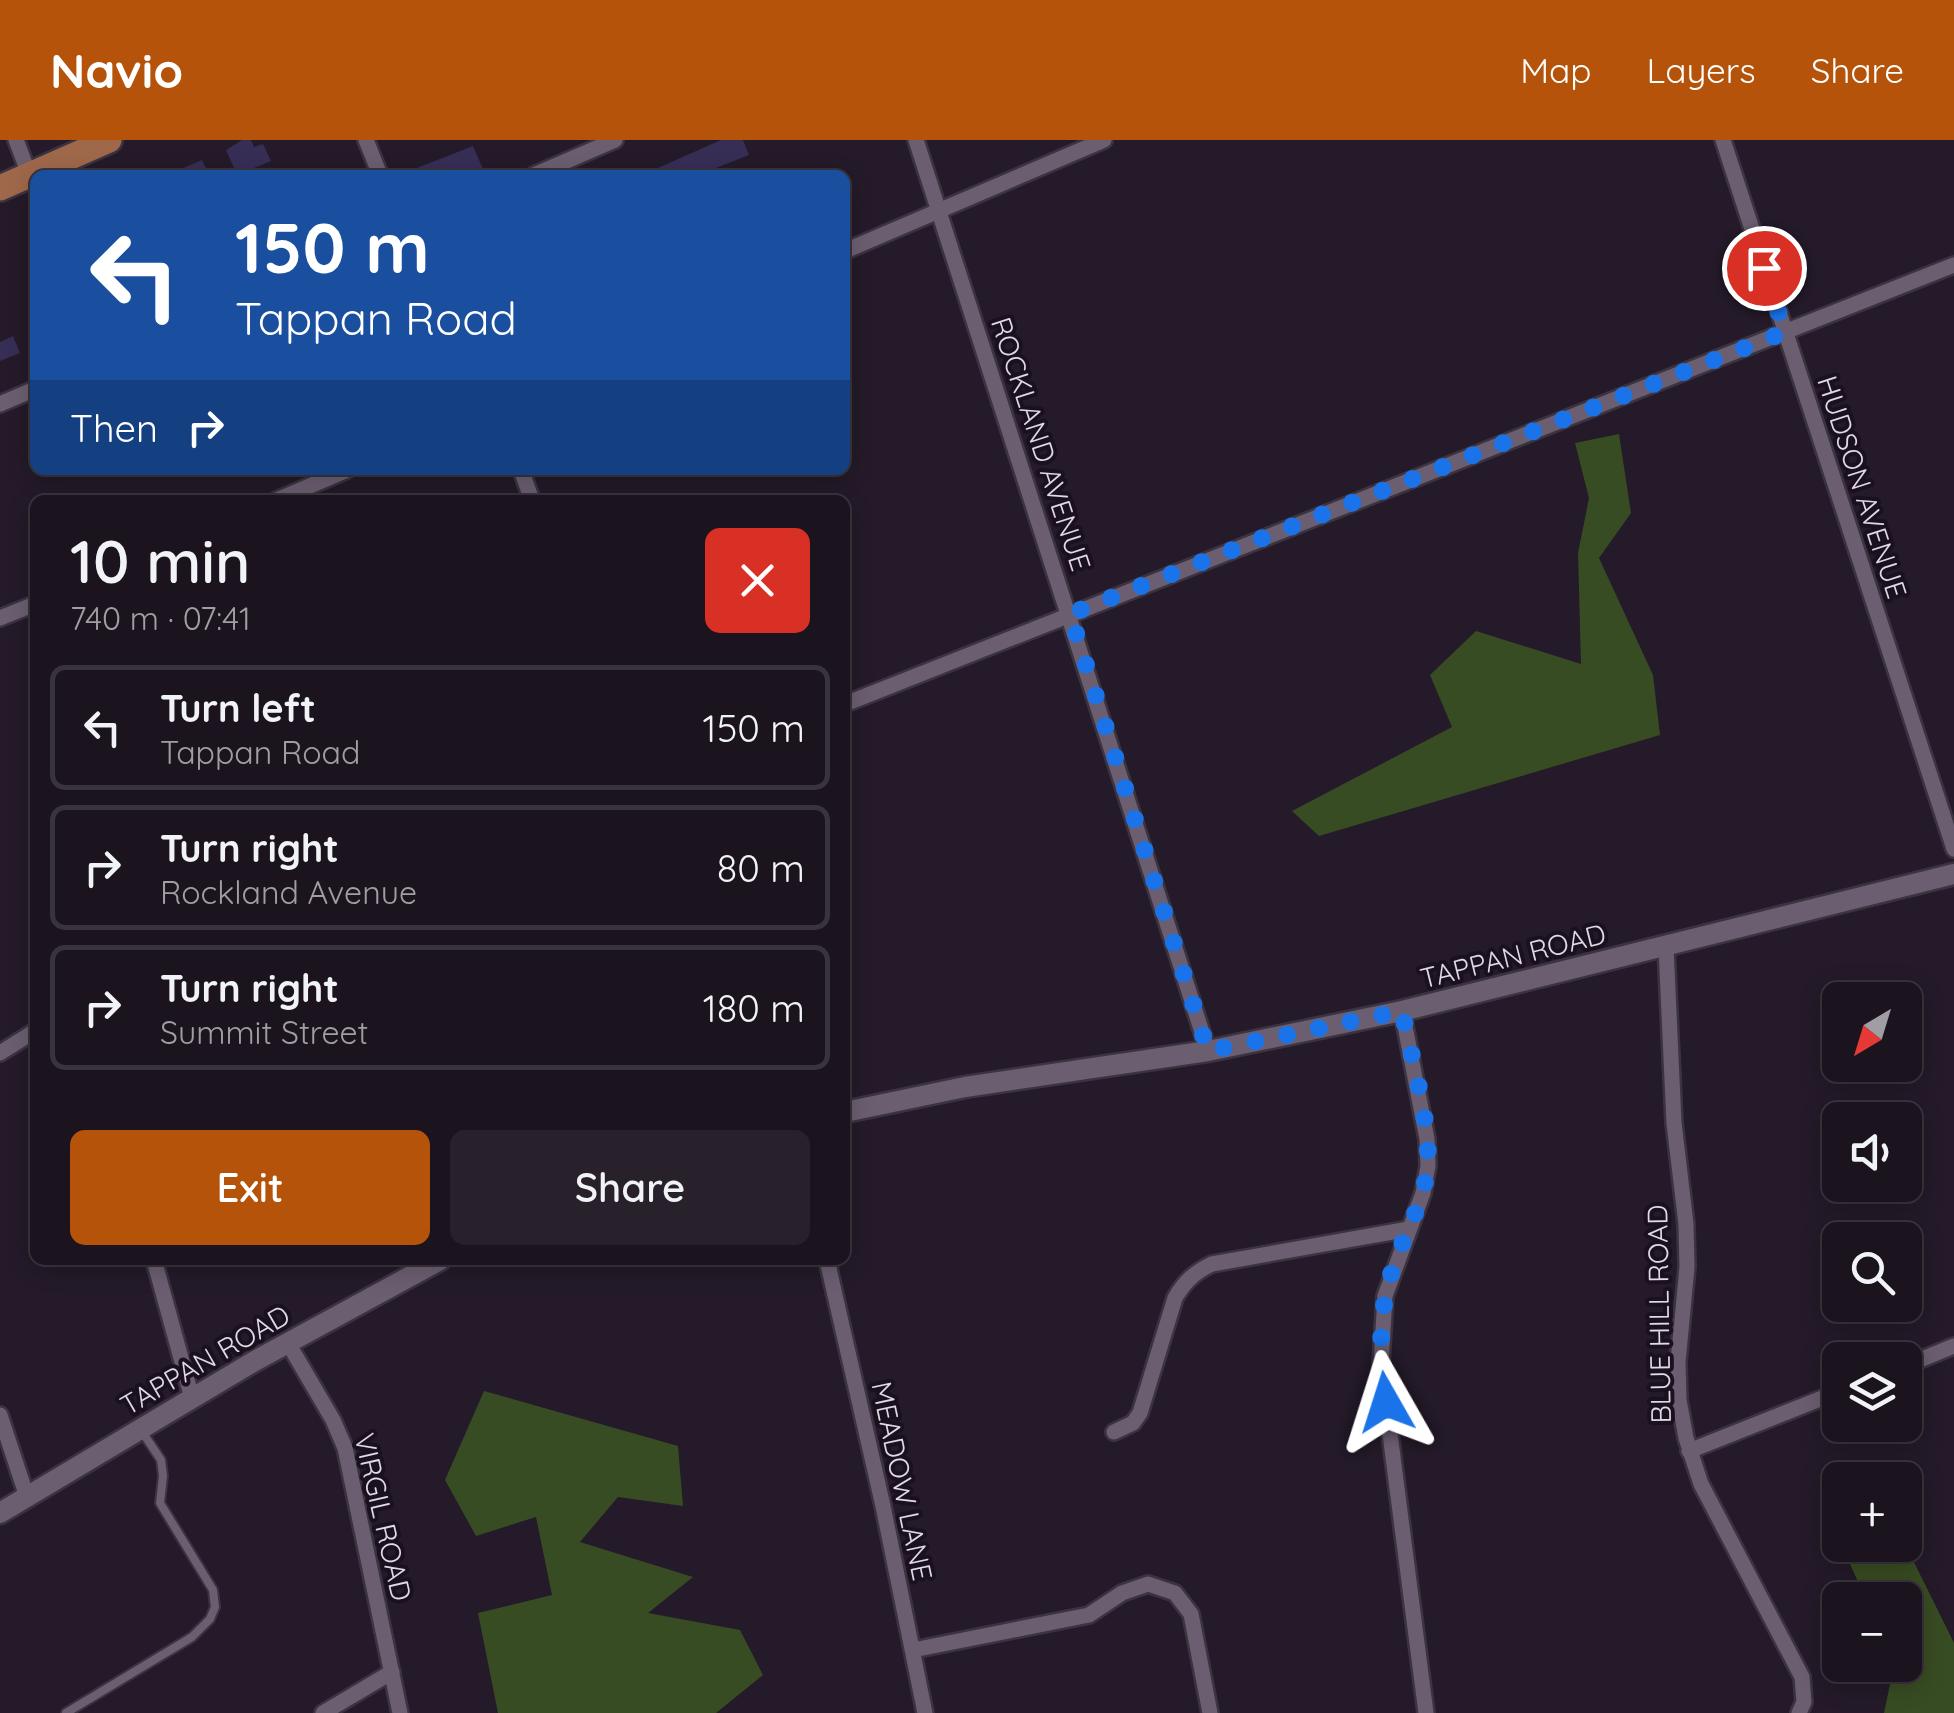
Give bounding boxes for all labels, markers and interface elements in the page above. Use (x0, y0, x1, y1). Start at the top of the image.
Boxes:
text: Navio (50, 40, 183, 100)
text: Map (1520, 48, 1592, 92)
text: Layers (1647, 48, 1756, 92)
text: Share (1811, 48, 1904, 92)
text: 150 m (235, 203, 430, 291)
icon: left (70, 210, 200, 340)
pin (1722, 226, 1807, 311)
icon: arrive (1737, 241, 1792, 296)
text: Tappan Road (235, 290, 517, 346)
street label: ROCKLAND AVENUE (984, 313, 1099, 575)
street label: HUDSON AVENUE (1810, 371, 1915, 602)
icon: right (178, 400, 233, 455)
text: Then (70, 404, 158, 452)
text: 10 min (70, 523, 250, 598)
button: close (705, 528, 810, 633)
text: 740 m · 07:41 (70, 598, 251, 638)
text: Turn left (160, 684, 316, 732)
icon: left (75, 700, 130, 755)
text: 150 m (703, 704, 805, 752)
text: Tappan Road (160, 732, 360, 772)
text: Turn right (160, 824, 339, 872)
icon: right (75, 840, 130, 895)
text: 80 m (717, 844, 805, 892)
text: Rockland Avenue (160, 872, 417, 912)
street label: TAPPAN ROAD (1416, 916, 1609, 995)
text: Turn right (160, 964, 339, 1012)
icon: right (75, 980, 130, 1035)
north arrow (1822, 982, 1922, 1082)
map controls (1822, 982, 1922, 1682)
text: 180 m (703, 984, 805, 1032)
text: Summit Street (160, 1012, 368, 1052)
button: sound (1822, 1102, 1922, 1202)
button: Exit (70, 1130, 430, 1245)
button: Share (450, 1130, 810, 1245)
street label: BLUE HILL ROAD (1639, 1204, 1678, 1424)
button: search (1822, 1222, 1922, 1322)
street label: TAPPAN ROAD (114, 1297, 296, 1422)
button: layers (1822, 1342, 1922, 1442)
position arrow (1334, 1350, 1438, 1454)
street label: MEADOW LANE (864, 1378, 941, 1584)
street label: VIRGIL ROAD (347, 1430, 420, 1604)
button: + (1822, 1462, 1922, 1562)
button: − (1822, 1582, 1922, 1682)

